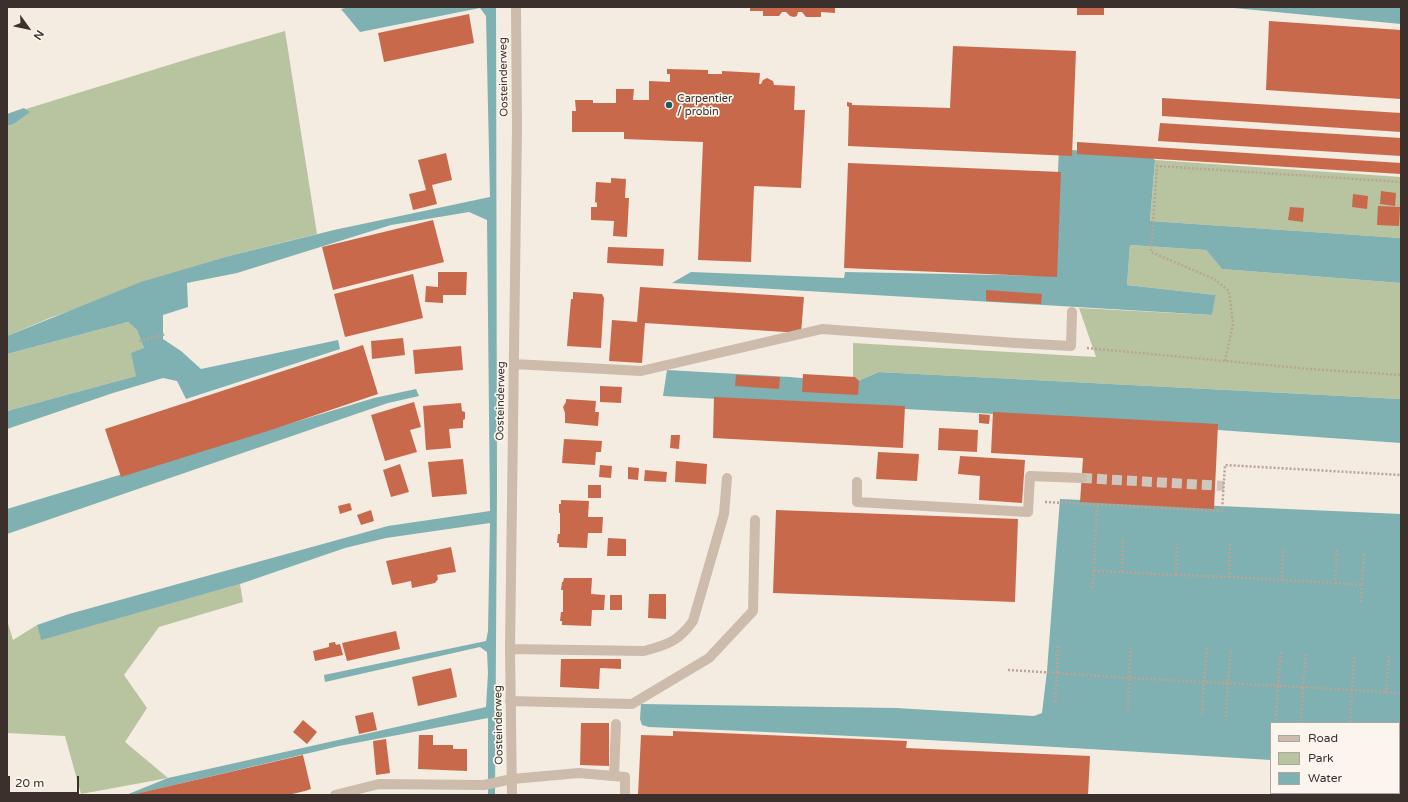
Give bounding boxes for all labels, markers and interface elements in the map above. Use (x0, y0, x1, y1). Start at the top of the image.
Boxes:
north arrow (8, 8, 48, 48)
text: N (31, 28, 46, 42)
street label: Oosteinderweg (497, 37, 511, 117)
place label: Carpentier / probin (677, 92, 732, 118)
marker: Carpentier / probin (664, 100, 674, 110)
street label: Oosteinderweg (494, 361, 508, 441)
street label: Oosteinderweg (492, 685, 506, 765)
legend (1270, 722, 1400, 794)
text: Road (1308, 731, 1338, 745)
text: Park (1308, 751, 1334, 765)
scale bar (10, 768, 81, 794)
text: Water (1308, 771, 1342, 785)
text: 20 m (15, 776, 44, 790)

